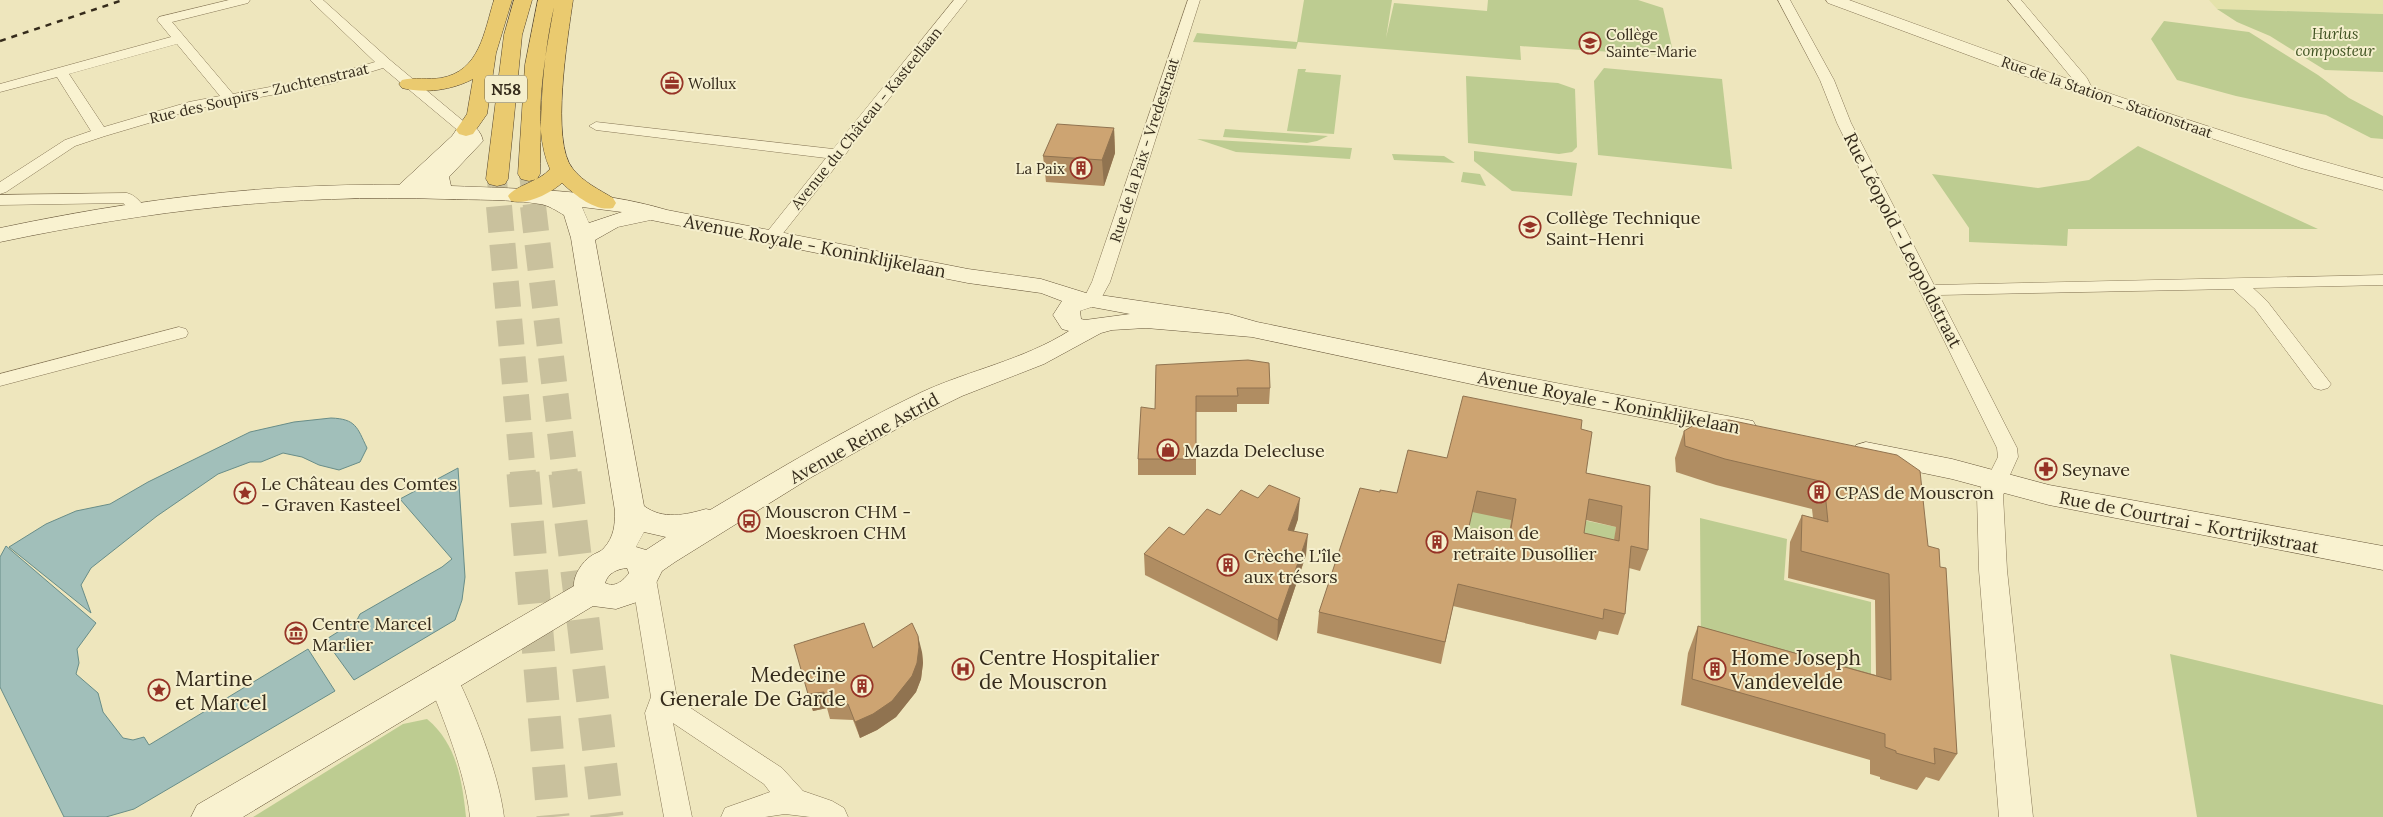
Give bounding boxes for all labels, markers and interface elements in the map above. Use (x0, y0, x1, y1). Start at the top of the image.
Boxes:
street label: Avenue du Château - Kasteellaan (786, 23, 946, 214)
park label: Hurlus composteur (2295, 24, 2375, 60)
place label: Collège Sainte-Marie (1606, 25, 1697, 61)
school or university icon: Collège Sainte-Marie (1578, 31, 1602, 55)
street label: Rue de la Station - Stationstraat (1999, 52, 2215, 142)
street label: Rue de la Paix - Vredestraat (1105, 55, 1183, 245)
street label: Rue des Soupirs - Zuchtenstraat (147, 58, 371, 128)
office icon: Wollux (660, 71, 684, 95)
place label: Wollux (688, 74, 736, 93)
road number: N58 (485, 76, 527, 102)
street label: Rue Léopold - Leopoldstraat (1839, 129, 1967, 351)
building icon: La Paix (1069, 156, 1093, 180)
place label: La Paix (1015, 159, 1065, 178)
place label: Collège Technique Saint-Henri (1546, 206, 1701, 250)
street label: Avenue Royale - Koninklijkelaan (681, 209, 948, 283)
school or university icon: Collège Technique Saint-Henri (1518, 215, 1542, 239)
street label: Avenue Royale - Koninklijkelaan (1475, 365, 1742, 439)
street label: Avenue Reine Astrid (784, 387, 943, 489)
shop icon: Mazda Delecluse (1156, 438, 1180, 462)
place label: Mazda Delecluse (1184, 439, 1325, 462)
pharmacy icon: Seynave (2034, 457, 2058, 481)
place label: Seynave (2062, 458, 2130, 481)
place label: Le Château des Comtes - Graven Kasteel (261, 472, 457, 516)
building icon: CPAS de Mouscron (1807, 480, 1831, 504)
place icon: Le Château des Comtes - Graven Kasteel (233, 481, 257, 505)
place label: CPAS de Mouscron (1835, 481, 1994, 504)
street label: Rue de Courtrai - Kortrijkstraat (2057, 486, 2321, 558)
place label: Mouscron CHM - Moeskroen CHM (765, 500, 911, 544)
bus stop icon: Mouscron CHM - Moeskroen CHM (737, 509, 761, 533)
place label: Maison de retraite Dusollier (1453, 521, 1597, 565)
building icon: Maison de retraite Dusollier (1425, 530, 1449, 554)
place label: Crèche L'île aux trésors (1244, 544, 1341, 588)
building icon: Crèche L'île aux trésors (1216, 553, 1240, 577)
place label: Centre Marcel Marlier (312, 612, 432, 656)
museum icon: Centre Marcel Marlier (284, 621, 308, 645)
place label: Centre Hospitalier de Mouscron (979, 644, 1159, 695)
place label: Home Joseph Vandevelde (1730, 644, 1861, 695)
hospital icon: Centre Hospitalier de Mouscron (951, 657, 975, 681)
building icon: Home Joseph Vandevelde (1703, 657, 1727, 681)
place label: Medecine Generale De Garde (660, 661, 846, 712)
place label: Martine et Marcel (175, 665, 267, 716)
building icon: Medecine Generale De Garde (850, 674, 874, 698)
place icon: Martine et Marcel (147, 678, 171, 702)

